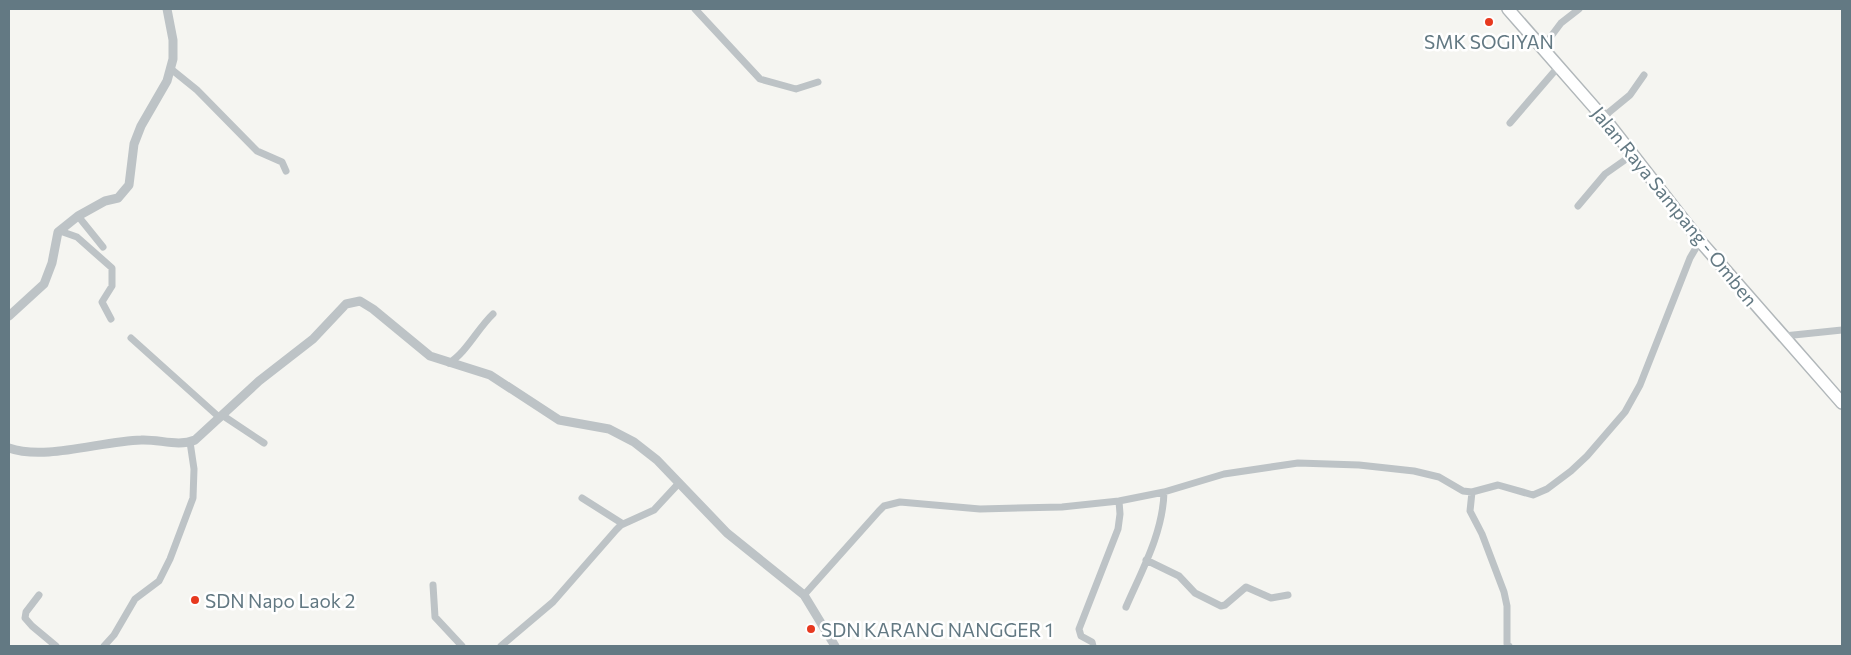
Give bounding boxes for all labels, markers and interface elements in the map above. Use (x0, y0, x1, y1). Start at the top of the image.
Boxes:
marker: SMK SOGIYAN (1483, 16, 1495, 28)
place label: SMK SOGIYAN (1424, 30, 1554, 53)
street label: Jalan Raya Sampang - Omben (1587, 102, 1763, 310)
place label: SDN Napo Laok 2 (205, 589, 355, 612)
marker: SDN Napo Laok 2 (189, 594, 201, 606)
place label: SDN KARANG NANGGER 1 (821, 618, 1053, 641)
marker: SDN KARANG NANGGER 1 (805, 623, 817, 635)

